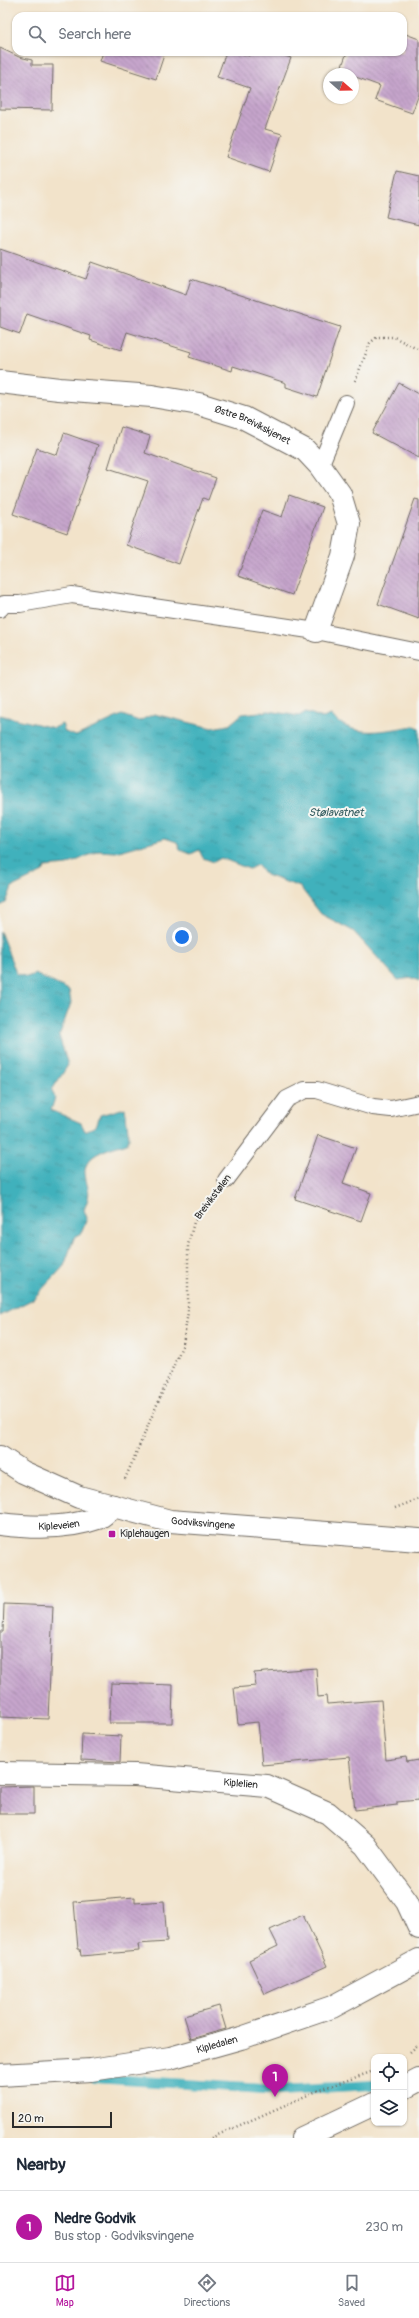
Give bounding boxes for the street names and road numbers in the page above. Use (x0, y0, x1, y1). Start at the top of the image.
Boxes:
street label: Østre Breivikskjenet (213, 403, 293, 448)
street label: Breivikstølen (192, 1172, 234, 1222)
street label: Godviksvingene (171, 1515, 235, 1532)
street label: Kipleveien (38, 1517, 81, 1533)
street label: Kiplelien (223, 1776, 259, 1791)
street label: Kipledalen (195, 2033, 239, 2056)

